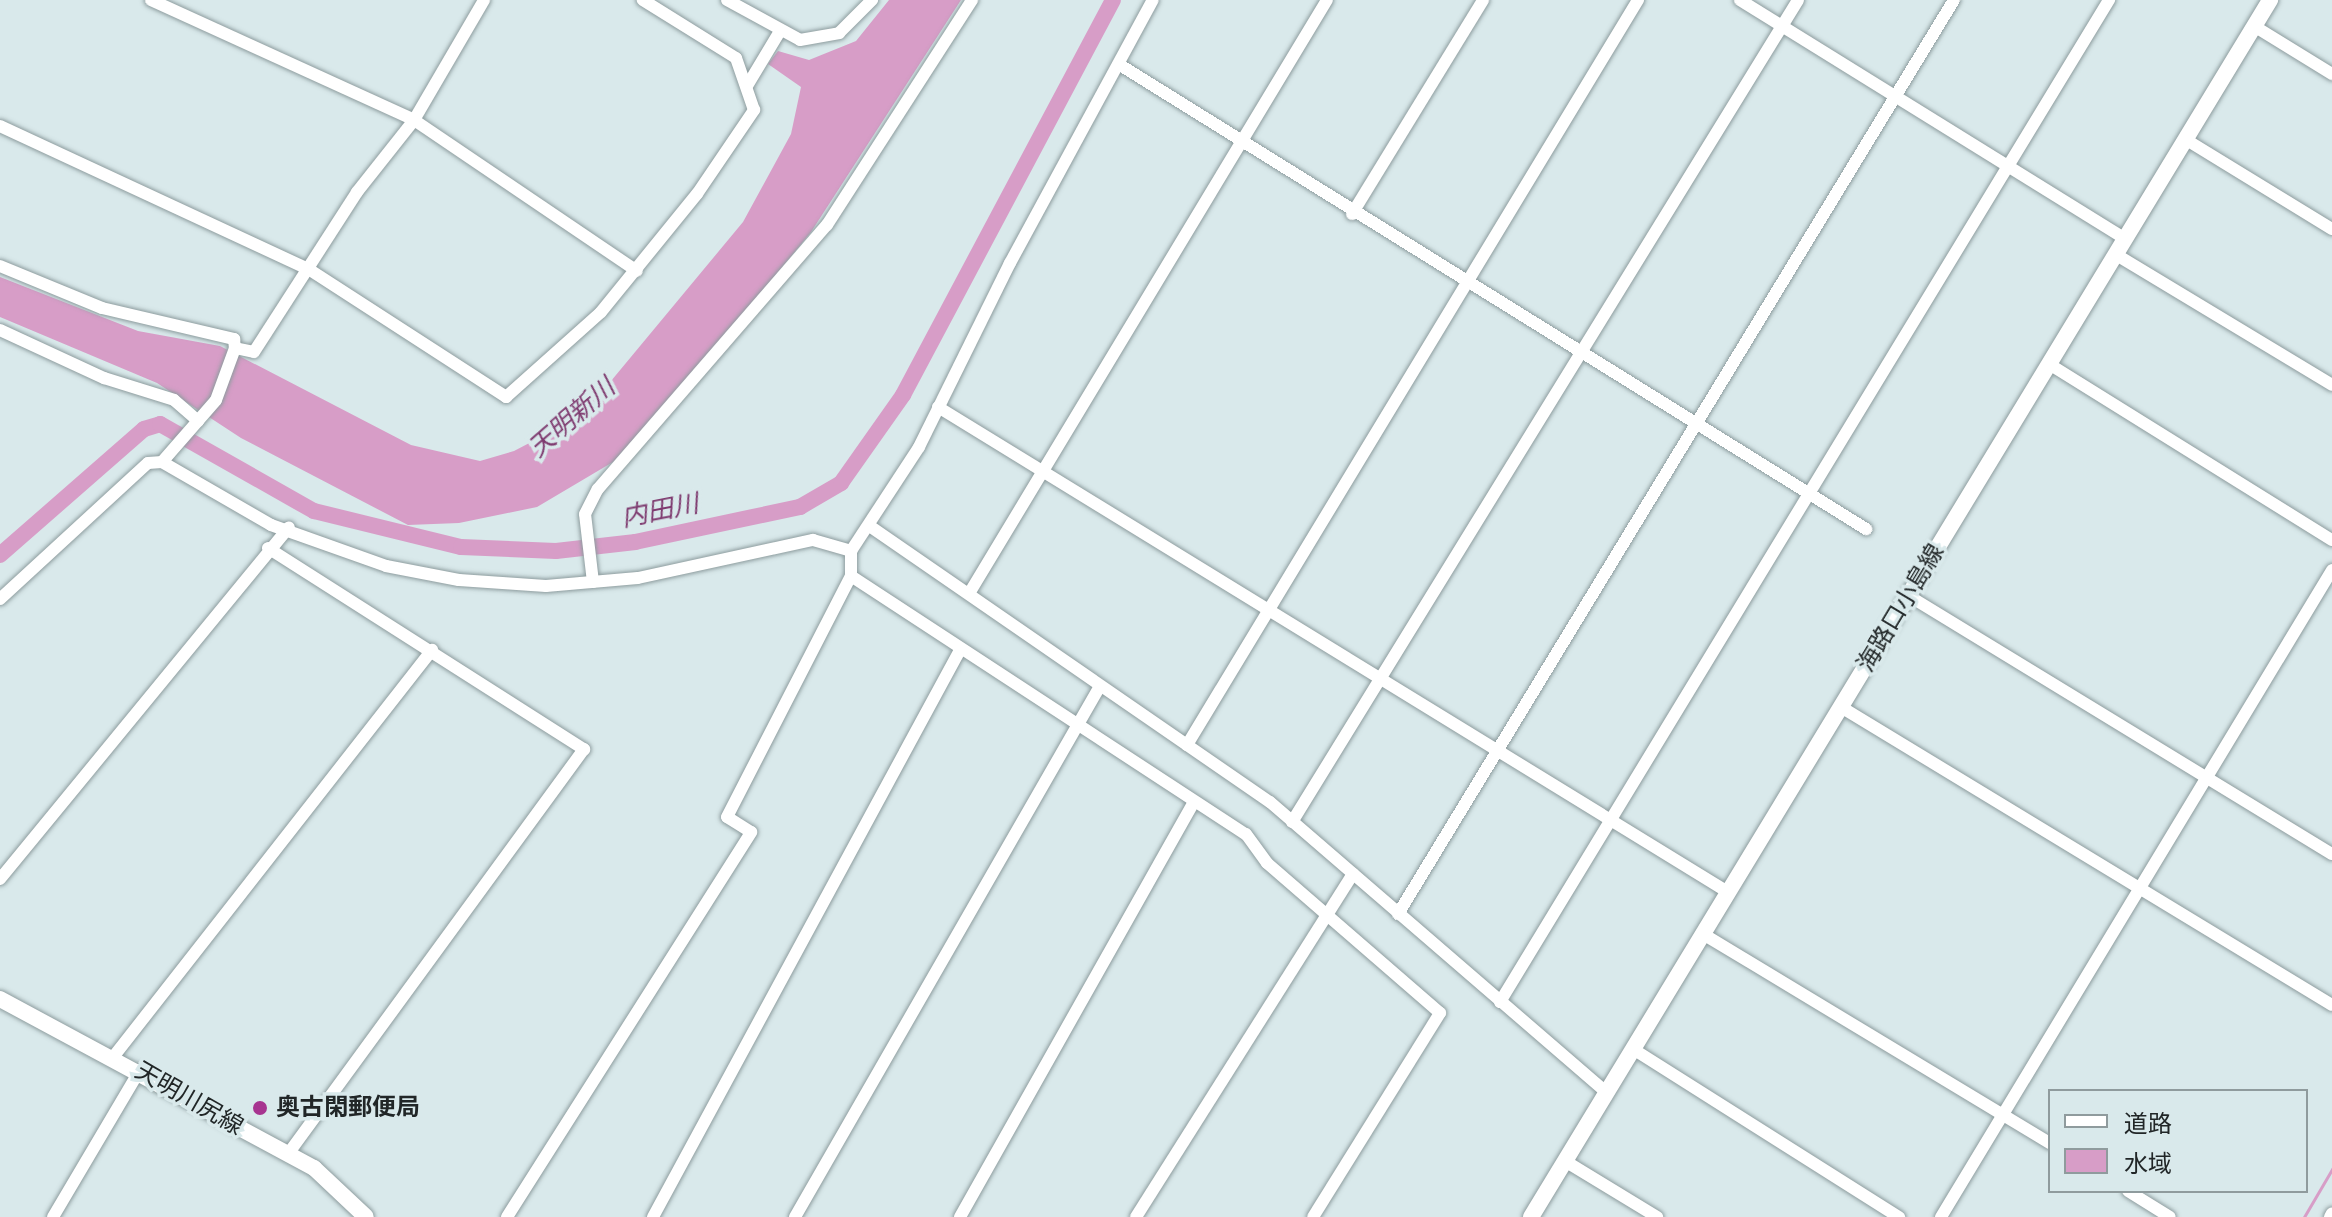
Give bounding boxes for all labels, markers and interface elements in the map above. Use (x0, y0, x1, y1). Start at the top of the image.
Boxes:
water label: 天明新川 (523, 372, 621, 464)
water label: 内田川 (619, 488, 701, 534)
street label: 海路口小島線 (1852, 539, 1950, 677)
street label: 天明川尻線 (130, 1057, 248, 1141)
legend (2048, 1089, 2308, 1193)
place label: 奥古閑郵便局 (276, 1094, 420, 1122)
marker: 奥古閑郵便局 (251, 1099, 269, 1117)
text: 道路 (2124, 1110, 2172, 1138)
text: 水域 (2124, 1150, 2172, 1178)

